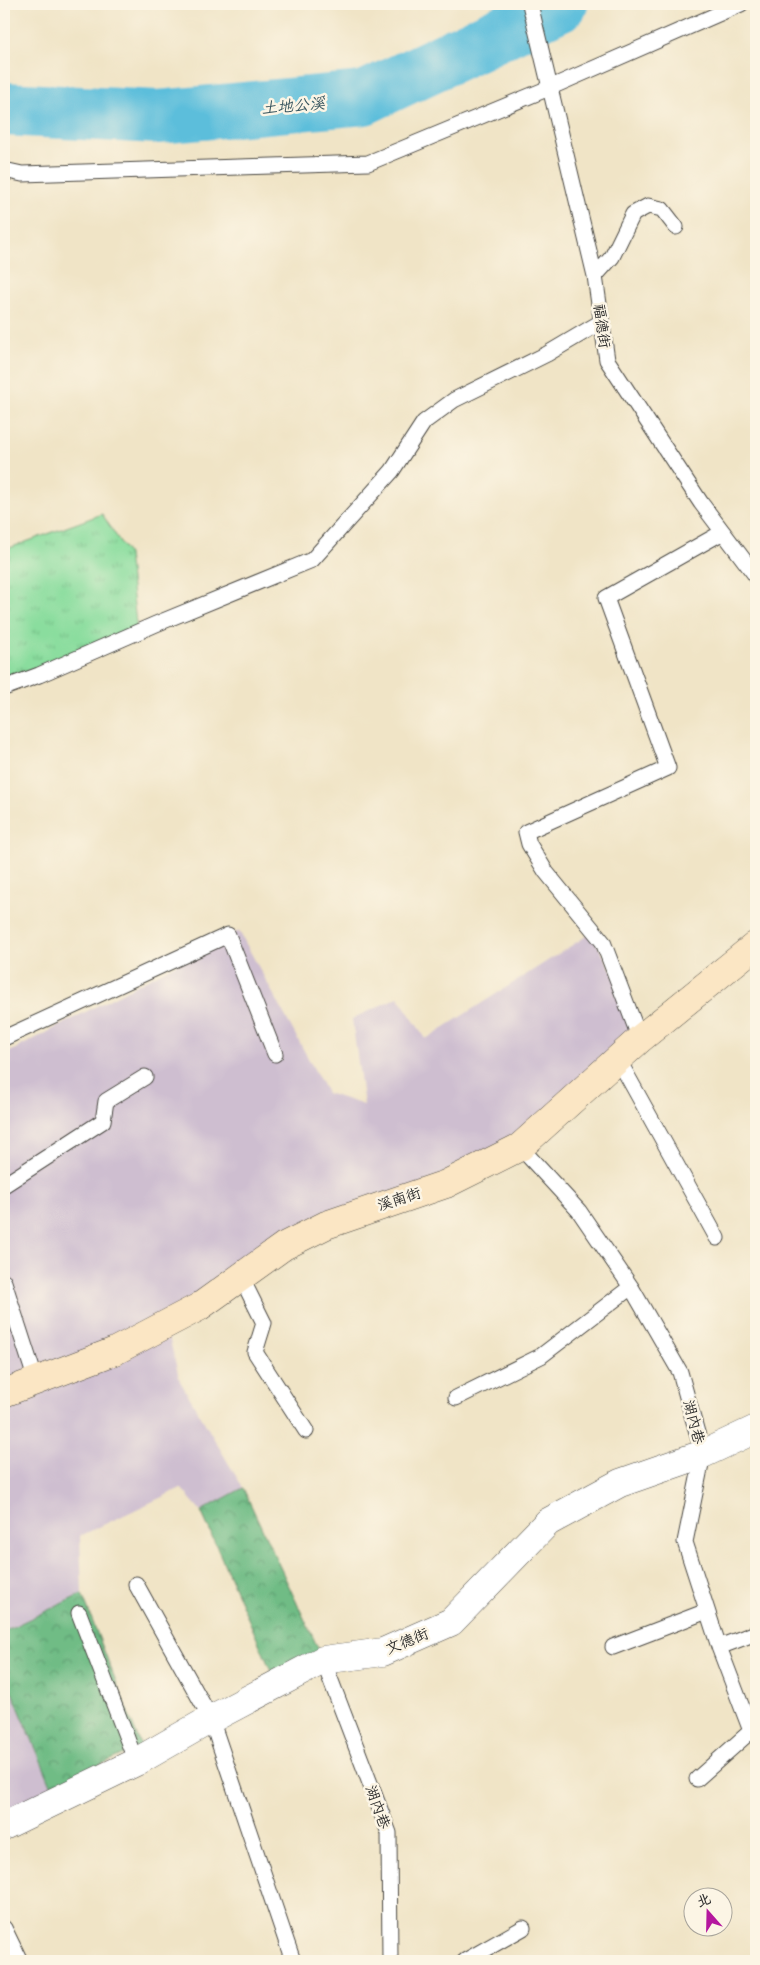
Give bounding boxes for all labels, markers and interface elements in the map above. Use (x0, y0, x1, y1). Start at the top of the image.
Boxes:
water label: 土地公溪 (260, 92, 327, 120)
street label: 福德街 (588, 302, 615, 350)
street label: 溪南街 (375, 1183, 424, 1216)
street label: 湖內巷 (678, 1398, 709, 1447)
street label: 文德街 (382, 1623, 432, 1660)
street label: 湖內巷 (360, 1782, 395, 1832)
north arrow (682, 1888, 732, 1938)
text: 北 (694, 1889, 714, 1913)

